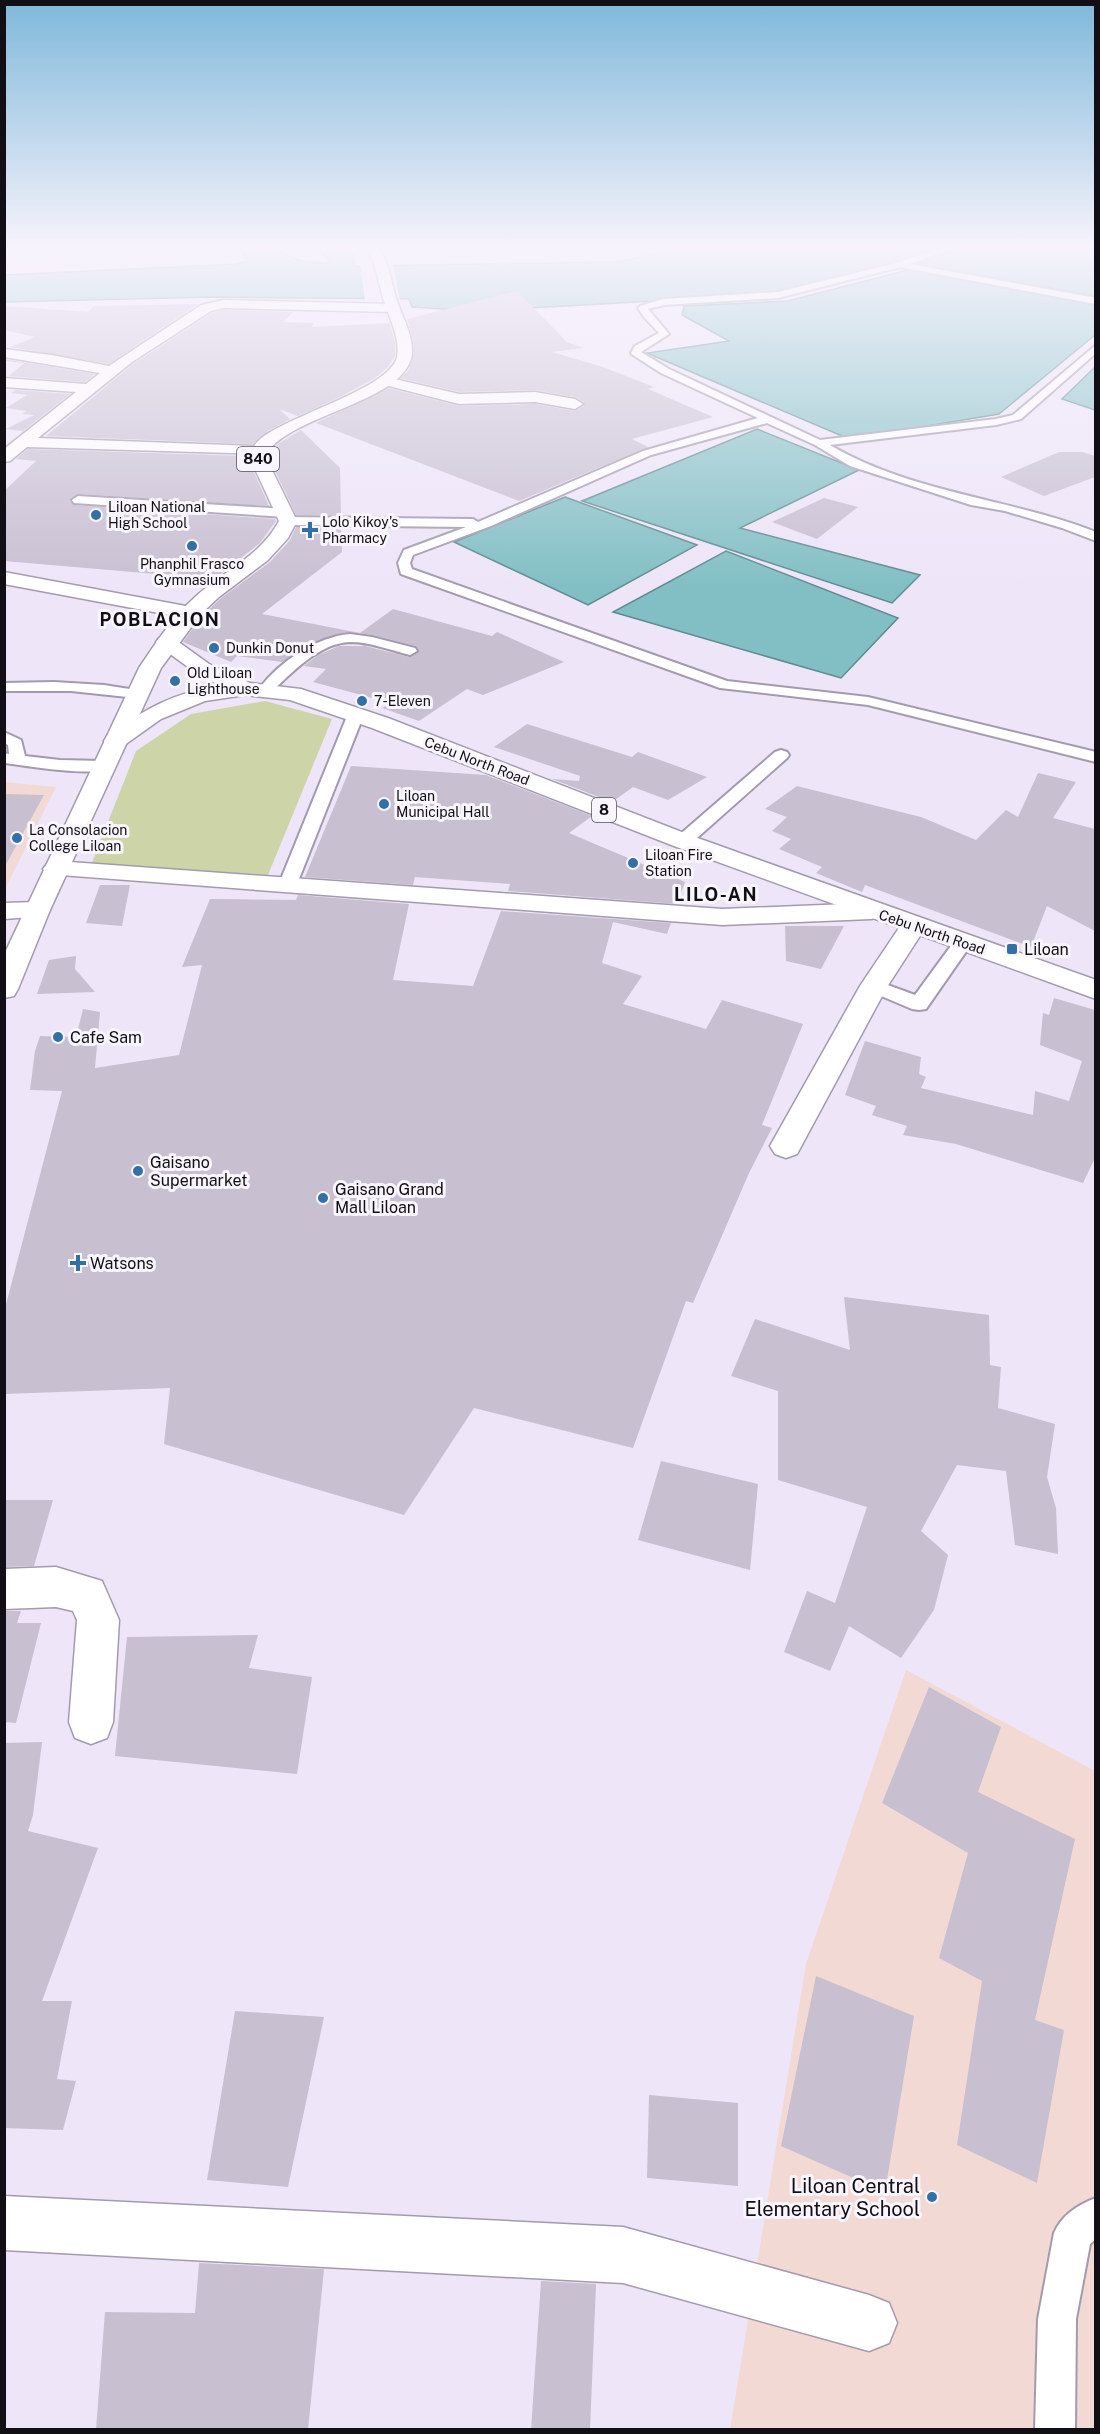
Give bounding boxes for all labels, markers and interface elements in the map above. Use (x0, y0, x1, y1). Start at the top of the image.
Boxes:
road number: 840 (237, 447, 279, 471)
place label: Liloan National High School (108, 499, 205, 531)
marker: Liloan National High School (89, 508, 103, 522)
place label: Lolo Kikoy's Pharmacy (322, 514, 398, 546)
marker: Lolo Kikoy's Pharmacy (303, 523, 317, 537)
marker: Phanphil Frasco Gymnasium (185, 539, 199, 553)
place label: Phanphil Frasco Gymnasium (140, 556, 244, 588)
district label: POBLACION (100, 609, 220, 630)
place label: Dunkin Donut (226, 640, 314, 656)
marker: Dunkin Donut (207, 641, 221, 655)
place label: Old Liloan Lighthouse (187, 665, 260, 697)
marker: Old Liloan Lighthouse (168, 674, 182, 688)
place label: 7-Eleven (374, 693, 431, 709)
marker: 7-Eleven (355, 694, 369, 708)
street label: Cebu North Road (422, 734, 532, 788)
place label: Liloan Municipal Hall (396, 788, 490, 820)
marker: Liloan Municipal Hall (377, 797, 391, 811)
road number: 8 (592, 798, 616, 822)
place label: La Consolacion College Liloan (29, 822, 127, 854)
marker: La Consolacion College Liloan (10, 831, 24, 845)
place label: Liloan Fire Station (645, 847, 713, 879)
marker: Liloan Fire Station (626, 856, 640, 870)
district label: LILO-AN (674, 884, 758, 905)
street label: Cebu North Road (877, 906, 987, 958)
place label: Liloan (1024, 940, 1069, 959)
marker: Liloan (1005, 942, 1019, 956)
place label: Cafe Sam (70, 1028, 142, 1047)
marker: Cafe Sam (51, 1030, 65, 1044)
place label: Gaisano Supermarket (150, 1153, 247, 1190)
marker: Gaisano Supermarket (131, 1164, 145, 1178)
place label: Gaisano Grand Mall Liloan (335, 1180, 444, 1217)
marker: Gaisano Grand Mall Liloan (316, 1191, 330, 1205)
place label: Watsons (90, 1254, 154, 1273)
marker: Watsons (71, 1256, 85, 1270)
place label: Liloan Central Elementary School (745, 2174, 920, 2221)
marker: Liloan Central Elementary School (925, 2190, 939, 2204)

